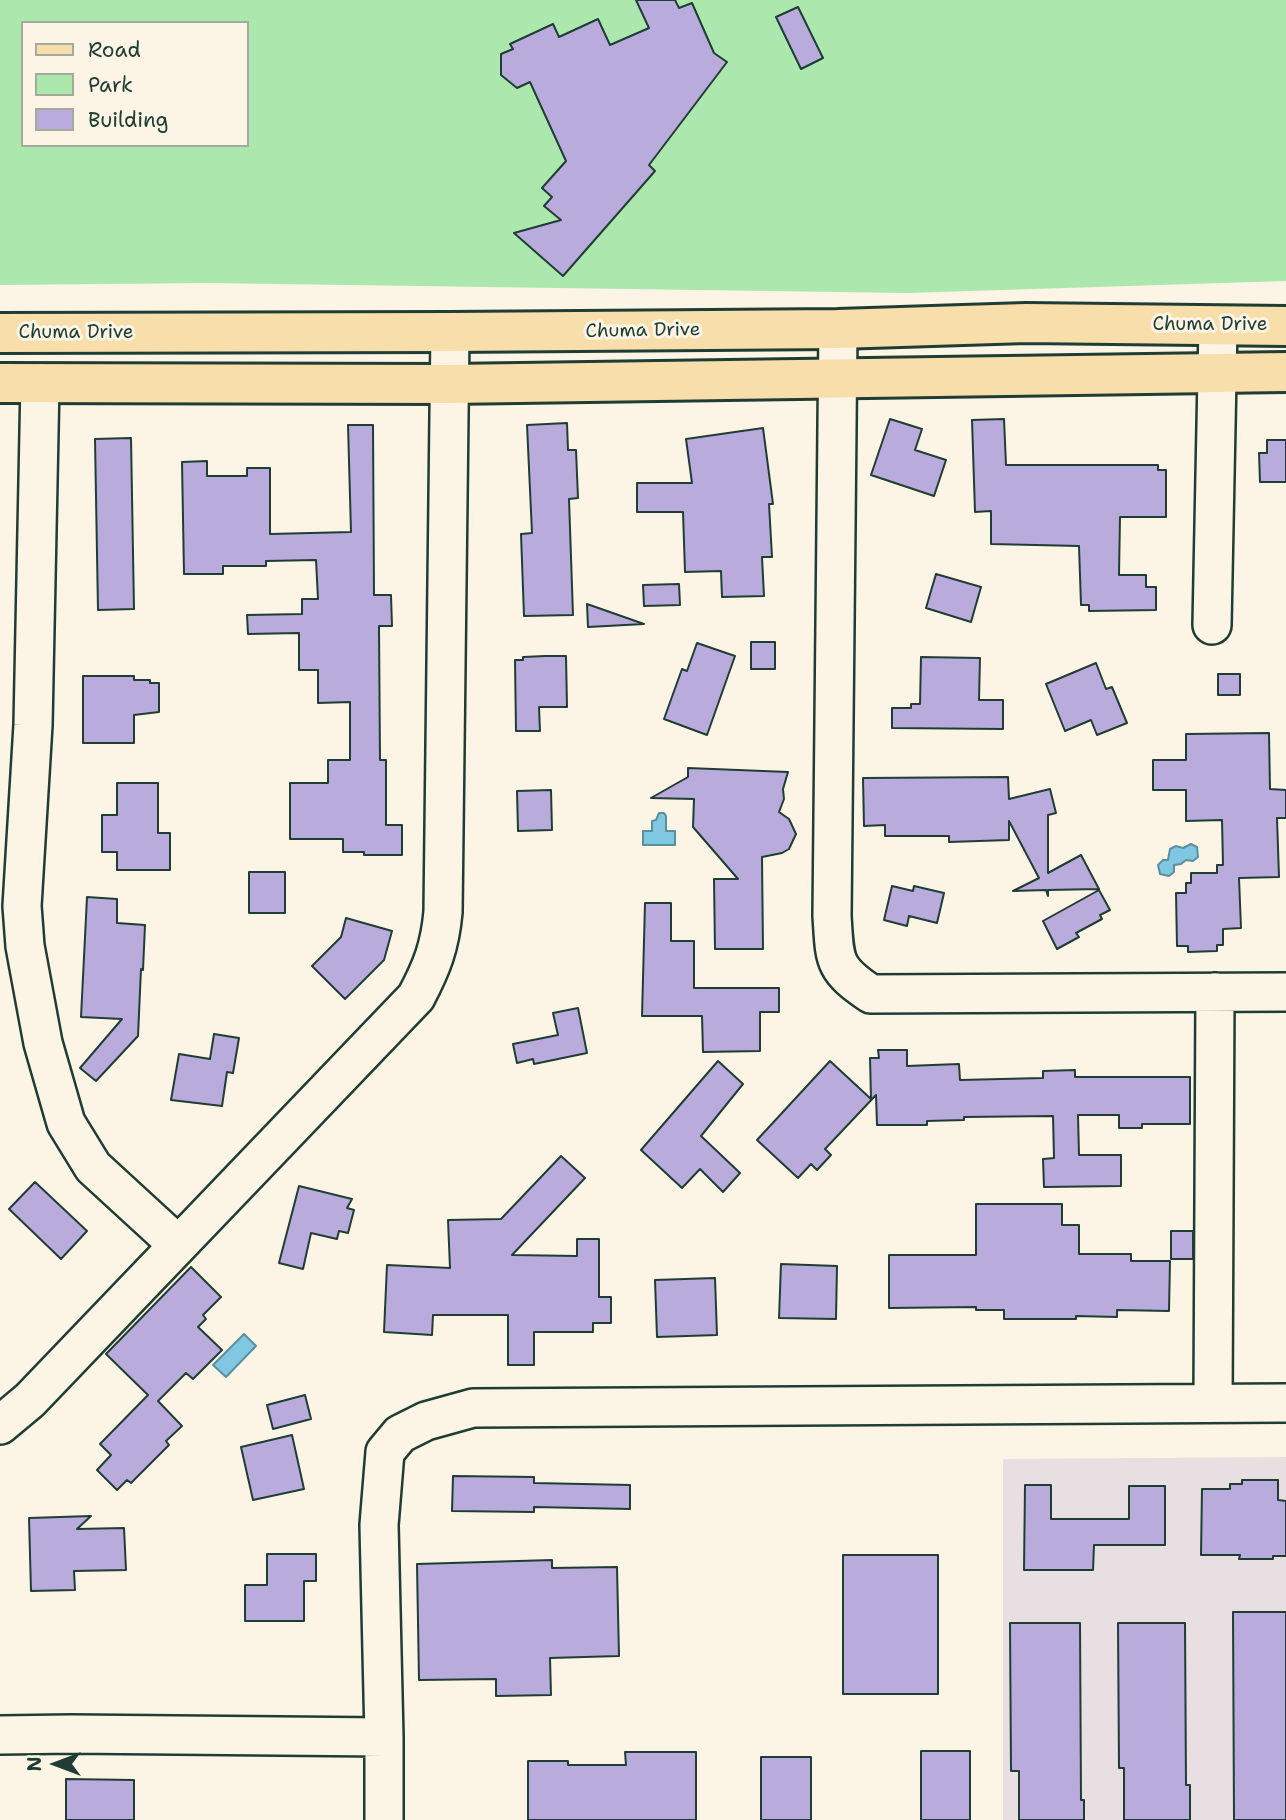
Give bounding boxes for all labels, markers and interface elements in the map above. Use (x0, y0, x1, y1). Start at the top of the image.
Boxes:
legend (21, 21, 248, 147)
text: Road (88, 36, 141, 64)
text: Park (88, 71, 133, 99)
text: Building (88, 106, 168, 134)
street label: Chuma Drive (1152, 314, 1268, 336)
street label: Chuma Drive (585, 319, 701, 343)
street label: Chuma Drive (18, 322, 134, 344)
north arrow (21, 1729, 91, 1799)
text: N (22, 1756, 47, 1772)

